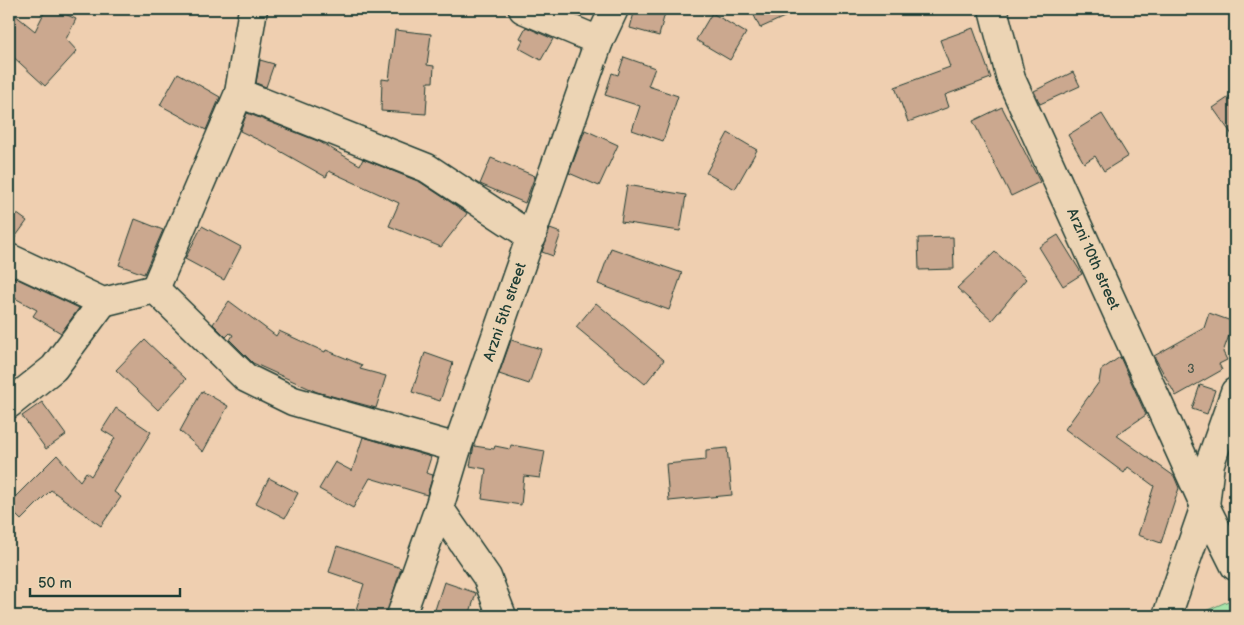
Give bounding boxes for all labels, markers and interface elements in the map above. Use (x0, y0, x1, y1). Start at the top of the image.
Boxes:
street label: Arzni 10th street (1062, 205, 1124, 313)
street label: Arzni 5th street (479, 260, 531, 364)
house number: 3 (1187, 362, 1195, 377)
scale bar (30, 565, 180, 597)
text: 50 m (38, 574, 72, 593)

